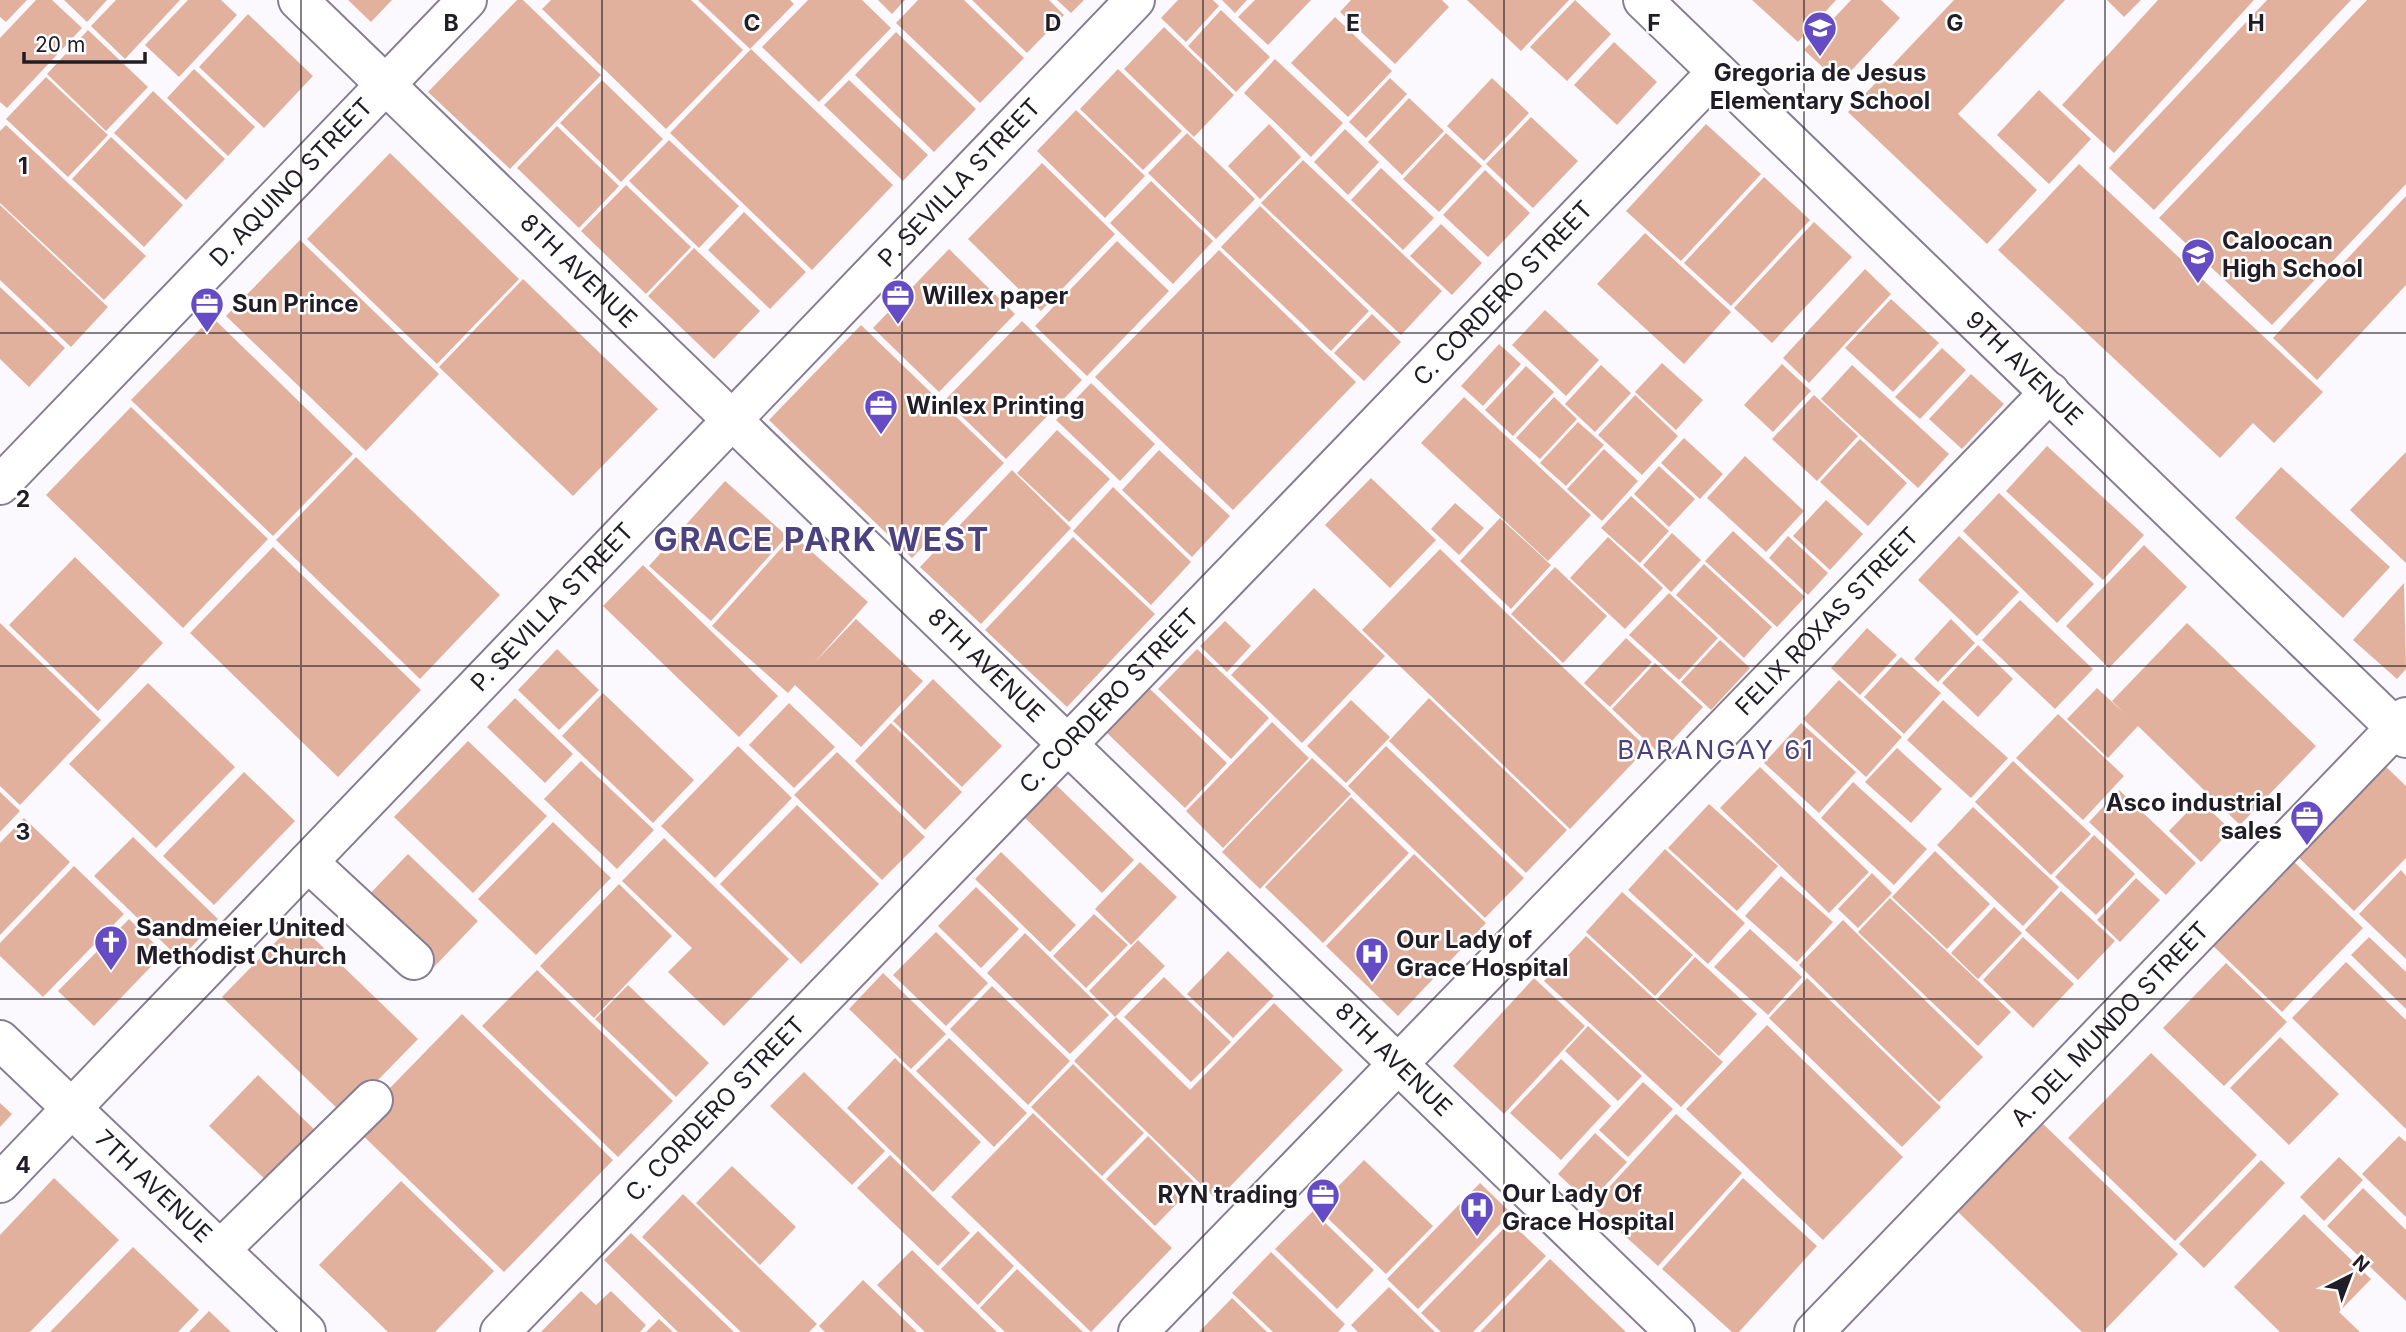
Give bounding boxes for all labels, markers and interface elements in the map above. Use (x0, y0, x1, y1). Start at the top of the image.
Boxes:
text: B (443, 9, 459, 37)
text: C (743, 9, 761, 37)
text: D (1045, 9, 1061, 37)
text: E (1346, 9, 1360, 37)
text: F (1647, 9, 1661, 37)
school or university icon: Gregoria de Jesus Elementary School (1801, 9, 1839, 58)
text: G (1946, 9, 1964, 37)
text: H (2247, 9, 2265, 37)
scale bar (24, 21, 145, 65)
text: 20 m (35, 32, 85, 57)
place label: Gregoria de Jesus Elementary School (1710, 58, 1930, 115)
street label: D. AQUINO STREET (203, 92, 378, 272)
street label: P. SEVILLA STREET (872, 92, 1047, 273)
text: 1 (18, 152, 28, 180)
street label: C. CORDERO STREET (1407, 195, 1599, 391)
street label: 8TH AVENUE (514, 208, 643, 334)
place label: Caloocan High School (2222, 226, 2363, 283)
school or university icon: Caloocan High School (2179, 236, 2217, 285)
office icon: Willex paper (879, 277, 917, 326)
place label: Willex paper (922, 281, 1069, 310)
office icon: Sun Prince (188, 285, 226, 334)
place label: Sun Prince (232, 289, 359, 318)
street label: 9TH AVENUE (1960, 305, 2089, 431)
office icon: Winlex Printing (862, 387, 900, 436)
place label: Winlex Printing (906, 391, 1085, 420)
text: 2 (16, 485, 30, 513)
street label: P. SEVILLA STREET (465, 517, 640, 697)
district label: GRACE PARK WEST (654, 520, 990, 559)
street label: FELIX ROXAS STREET (1729, 521, 1925, 721)
street label: 8TH AVENUE (922, 602, 1051, 728)
street label: C. CORDERO STREET (1013, 602, 1205, 799)
district label: BARANGAY 61 (1617, 734, 1815, 765)
place label: Asco industrial sales (2106, 788, 2282, 845)
office icon: Asco industrial sales (2288, 798, 2326, 847)
text: 3 (16, 818, 30, 846)
place label: Sandmeier United Methodist Church (136, 913, 347, 970)
street label: A. DEL MUNDO STREET (2005, 916, 2215, 1132)
church icon: Sandmeier United Methodist Church (92, 923, 130, 972)
place label: Our Lady of Grace Hospital (1396, 925, 1569, 982)
hospital icon: Our Lady of Grace Hospital (1353, 935, 1391, 984)
street label: 8TH AVENUE (1329, 996, 1458, 1122)
street label: C. CORDERO STREET (619, 1010, 811, 1207)
street label: 7TH AVENUE (89, 1124, 218, 1248)
text: 4 (15, 1151, 31, 1179)
office icon: RYN trading (1304, 1176, 1342, 1225)
place label: Our Lady Of Grace Hospital (1502, 1179, 1675, 1236)
place label: RYN trading (1158, 1180, 1298, 1209)
hospital icon: Our Lady Of Grace Hospital (1458, 1189, 1496, 1238)
north arrow (2315, 1241, 2385, 1311)
text: N (2348, 1250, 2374, 1277)

